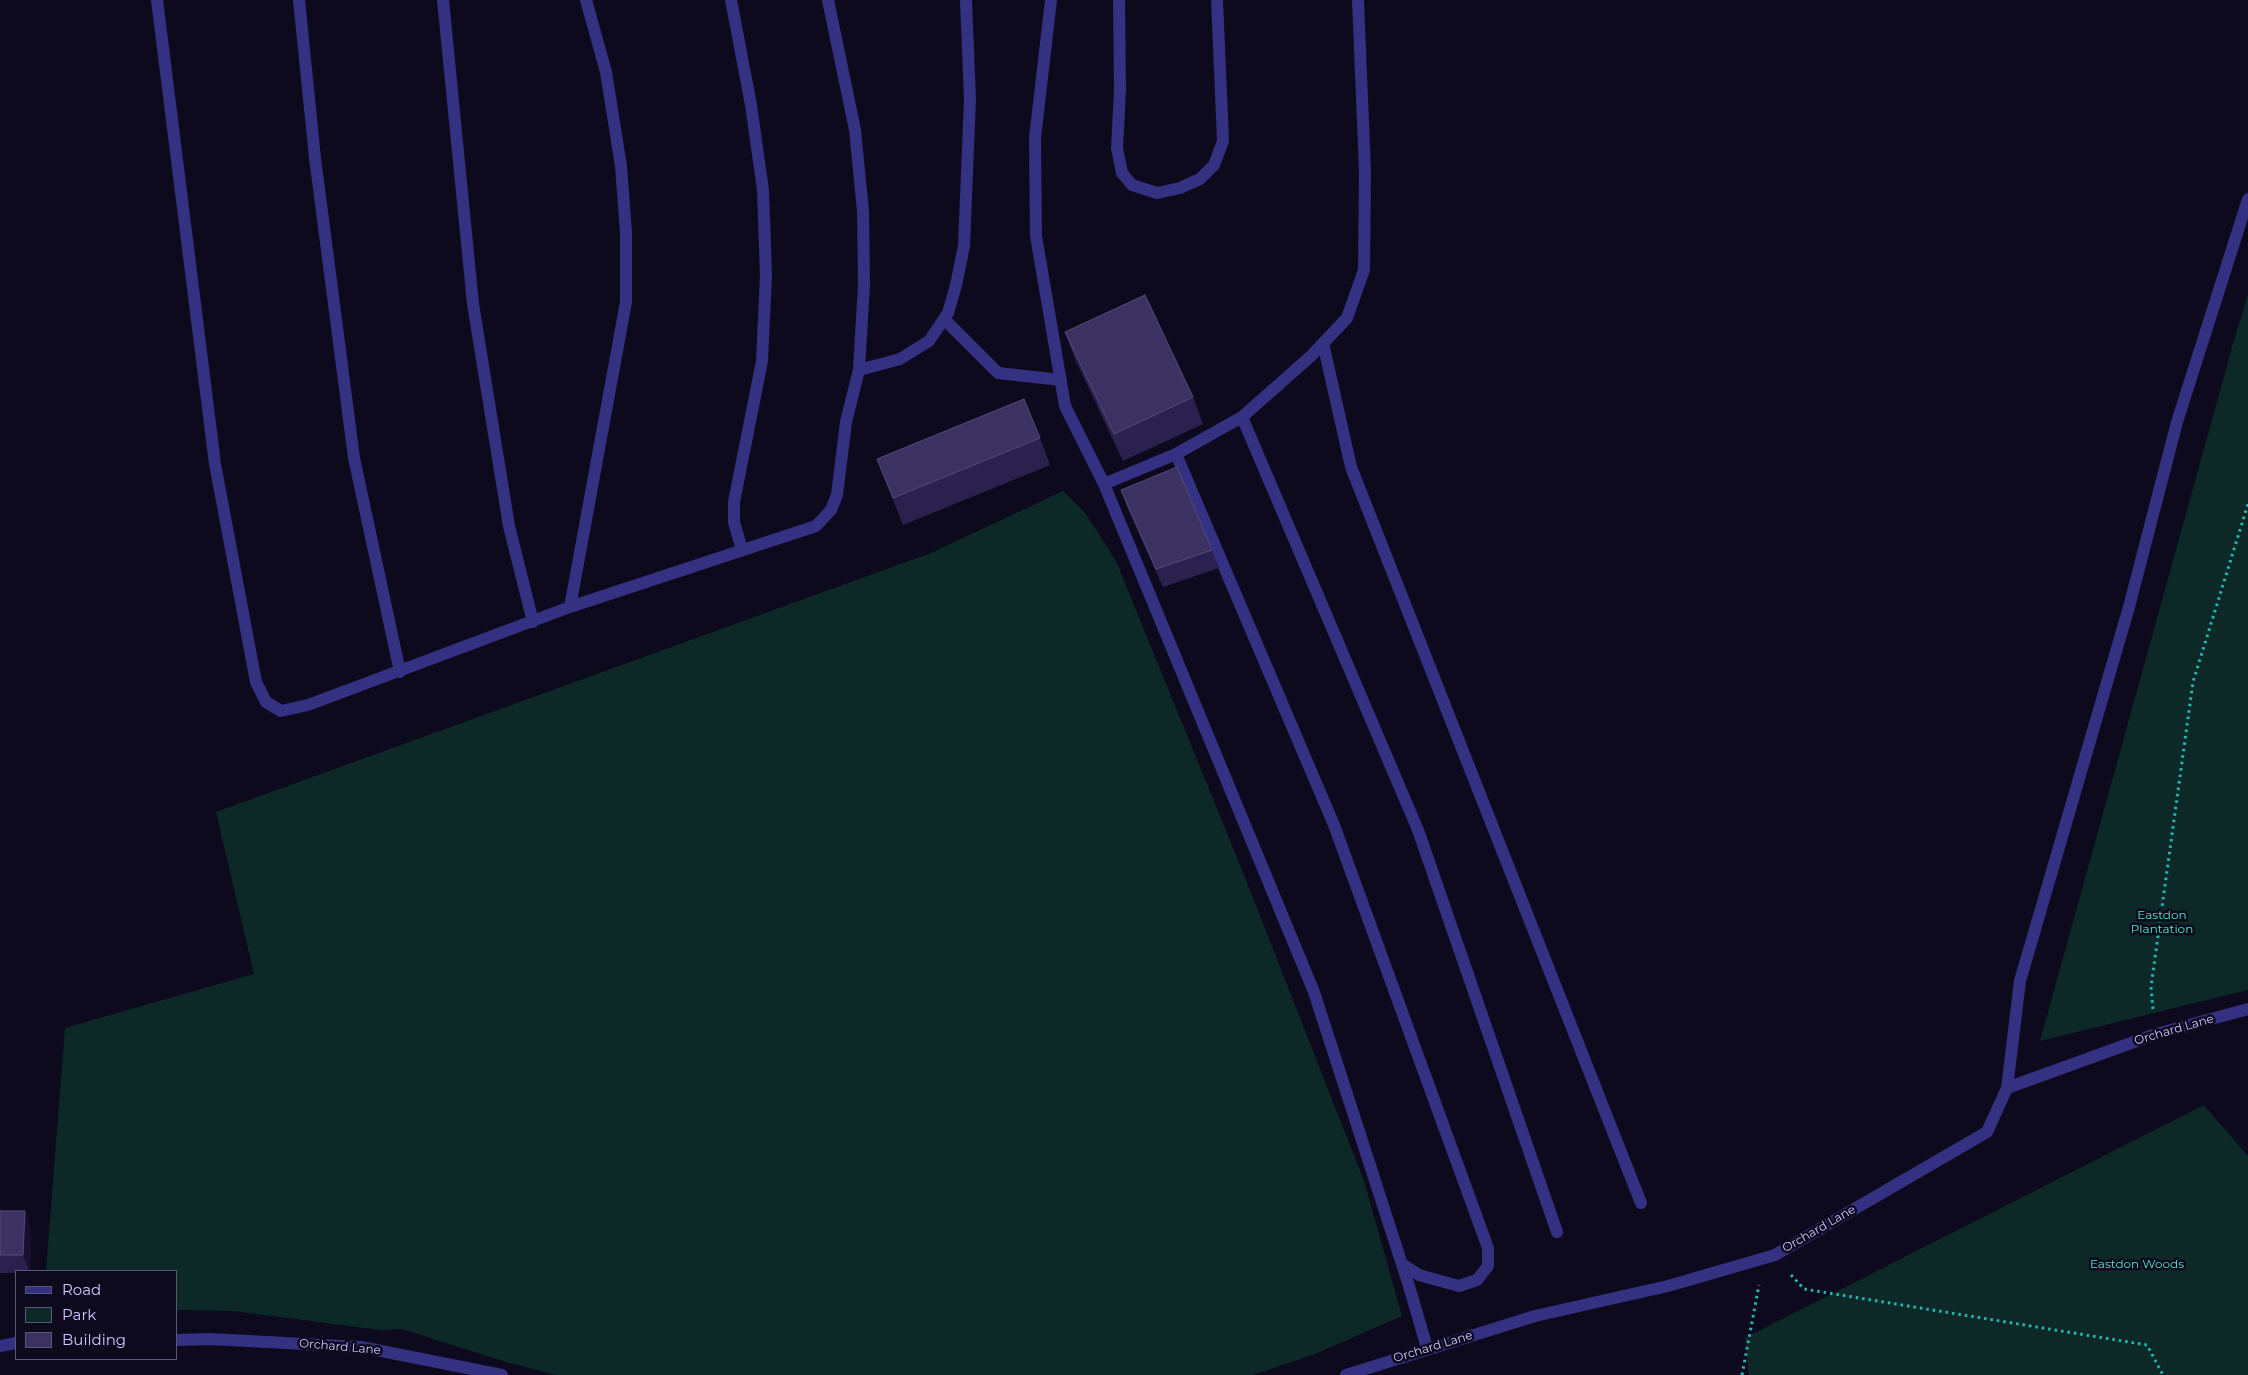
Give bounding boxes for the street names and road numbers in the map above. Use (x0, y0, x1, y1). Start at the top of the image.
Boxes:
street label: Orchard Lane (2133, 1012, 2215, 1048)
street label: Orchard Lane (1780, 1202, 1858, 1256)
street label: Orchard Lane (1392, 1328, 1474, 1366)
street label: Orchard Lane (299, 1336, 381, 1358)

